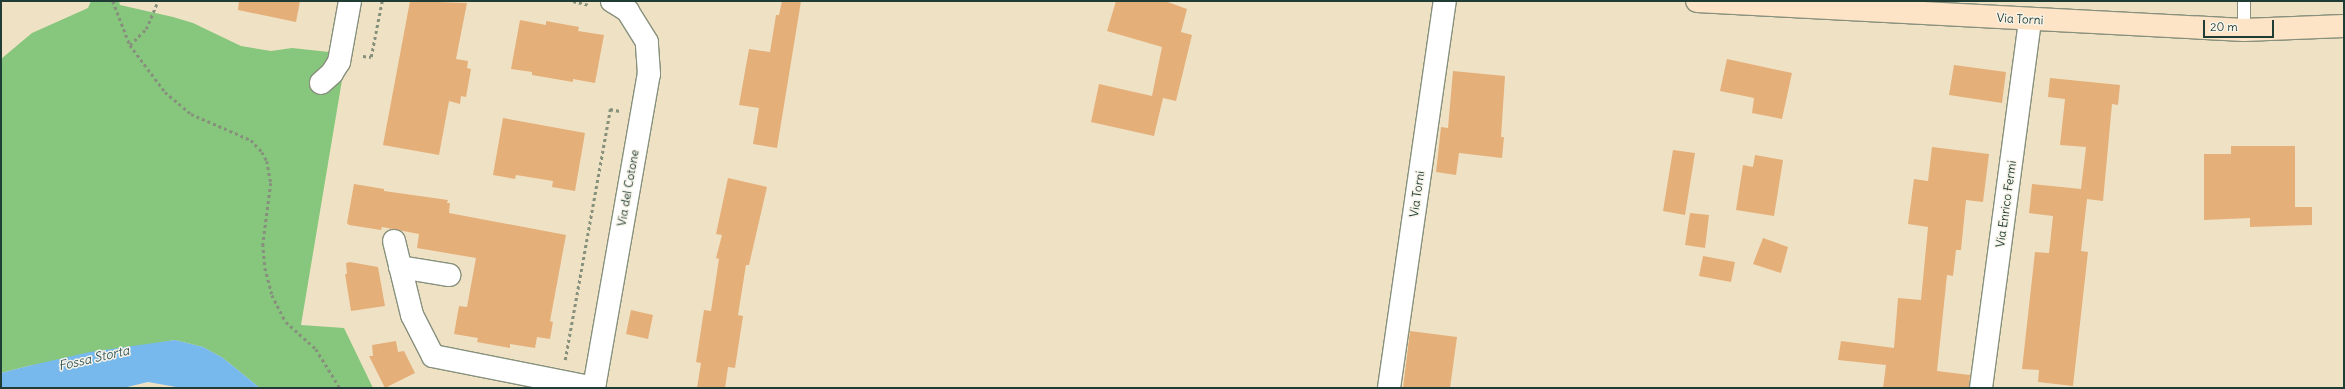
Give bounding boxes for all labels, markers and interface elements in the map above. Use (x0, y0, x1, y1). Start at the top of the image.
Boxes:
street label: Via Torni (1996, 11, 2044, 27)
scale bar (2205, 12, 2276, 38)
text: 20 m (2210, 19, 2238, 34)
street label: Via del Cotone (614, 149, 642, 227)
street label: Via Enrico Fermi (1993, 160, 2019, 248)
street label: Via Torni (1407, 170, 1427, 218)
water label: Fossa Storta (57, 343, 131, 375)

